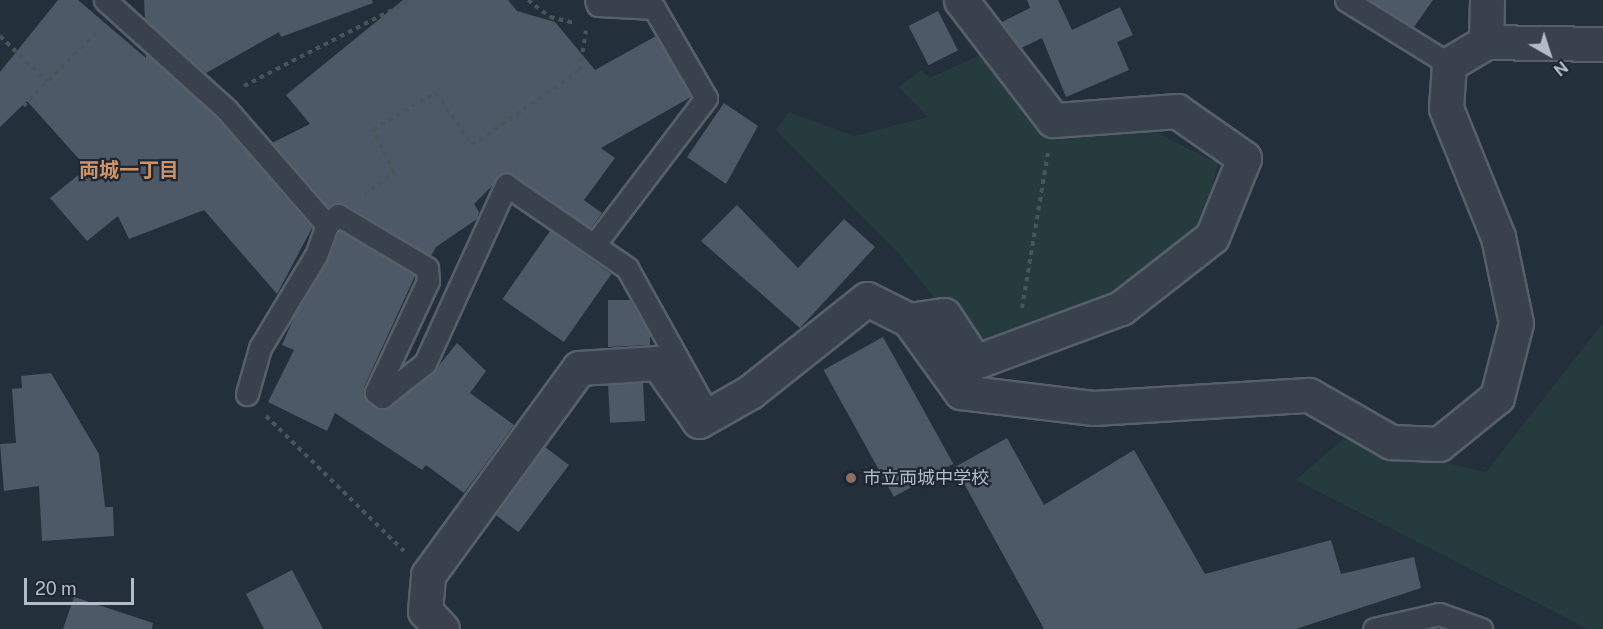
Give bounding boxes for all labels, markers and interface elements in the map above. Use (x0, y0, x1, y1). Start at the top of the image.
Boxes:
north arrow (1519, 24, 1579, 84)
text: N (1550, 57, 1571, 80)
district label: 両城一丁目 (79, 158, 179, 182)
place label: 市立両城中学校 (863, 467, 989, 489)
marker: 市立両城中学校 (844, 471, 858, 485)
scale bar (27, 566, 136, 604)
text: 20 m (35, 578, 77, 599)

